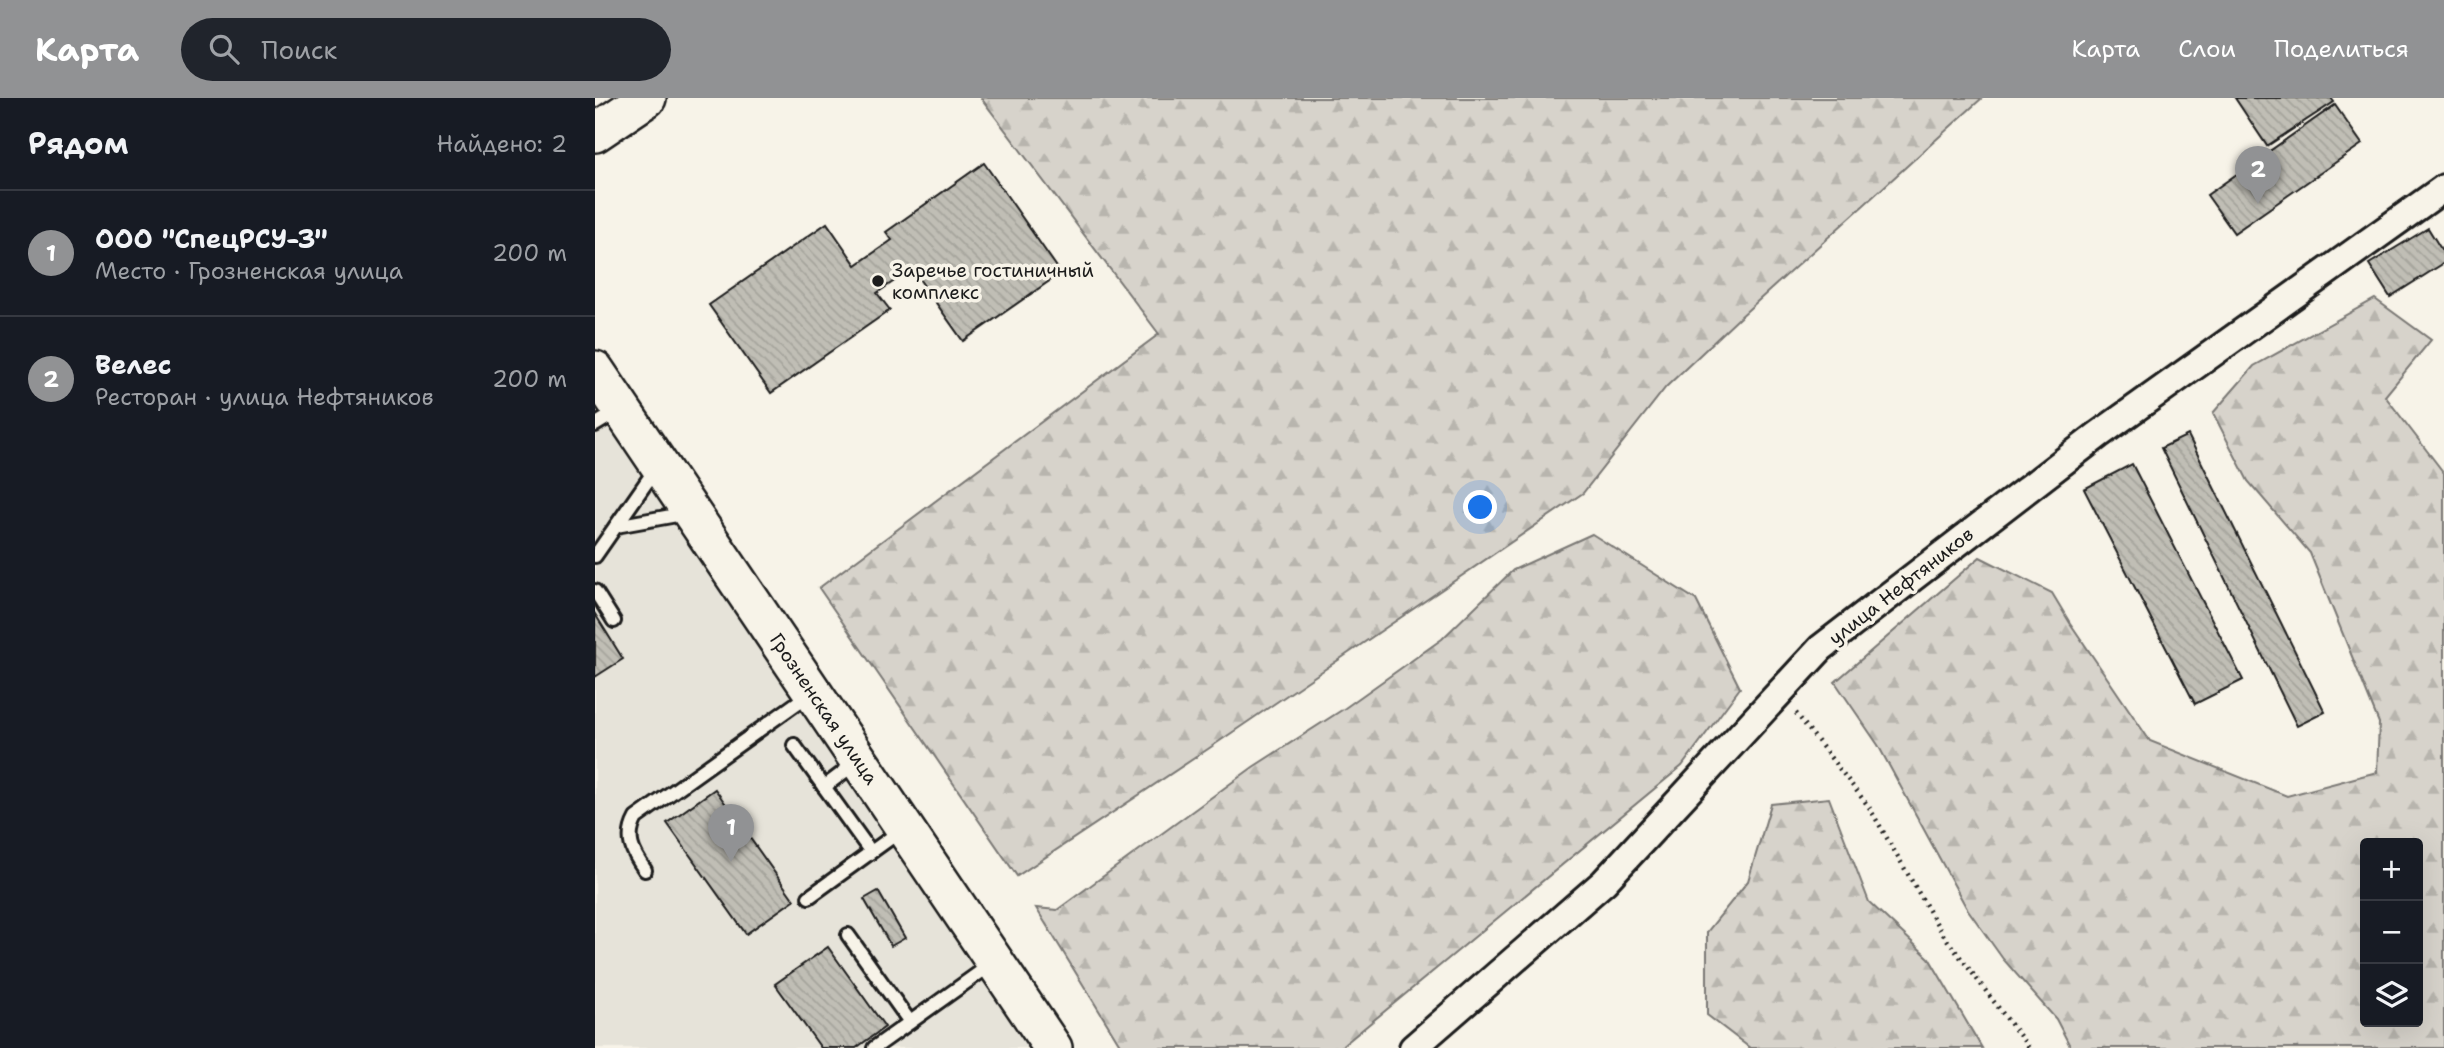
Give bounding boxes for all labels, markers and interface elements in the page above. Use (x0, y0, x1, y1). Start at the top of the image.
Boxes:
search box (181, 18, 671, 81)
text: Карта (35, 27, 139, 72)
icon: search (205, 30, 243, 68)
text: Поиск (261, 32, 337, 67)
text: Карта (2072, 33, 2140, 65)
text: Слои (2178, 33, 2236, 65)
text: Поделиться (2274, 33, 2409, 65)
text: Рядом (28, 123, 128, 164)
text: Найдено: 2 (437, 129, 567, 159)
pin: 2 (2235, 146, 2281, 204)
text: ООО "СпецРСУ-3" (95, 221, 328, 256)
text: 1 (46, 238, 56, 268)
text: 200 m (492, 238, 567, 268)
text: Место · Грозненская улица (95, 256, 403, 286)
place label: Заречье гостиничный комплекс (892, 258, 1094, 305)
marker: Заречье гостиничный комплекс (870, 273, 886, 289)
text: Велес (95, 347, 172, 382)
text: 2 (43, 364, 59, 394)
text: 200 m (492, 364, 567, 394)
text: Ресторан · улица Нефтяников (95, 382, 434, 412)
your location (1463, 490, 1497, 524)
street label: улица Нефтяников (1823, 522, 1979, 650)
street label: Грозненская улица (764, 628, 884, 790)
pin: 1 (708, 804, 754, 862)
map controls (2360, 838, 2423, 1027)
button: + (2360, 838, 2423, 901)
button: − (2360, 901, 2423, 964)
button: layers (2360, 964, 2423, 1027)

